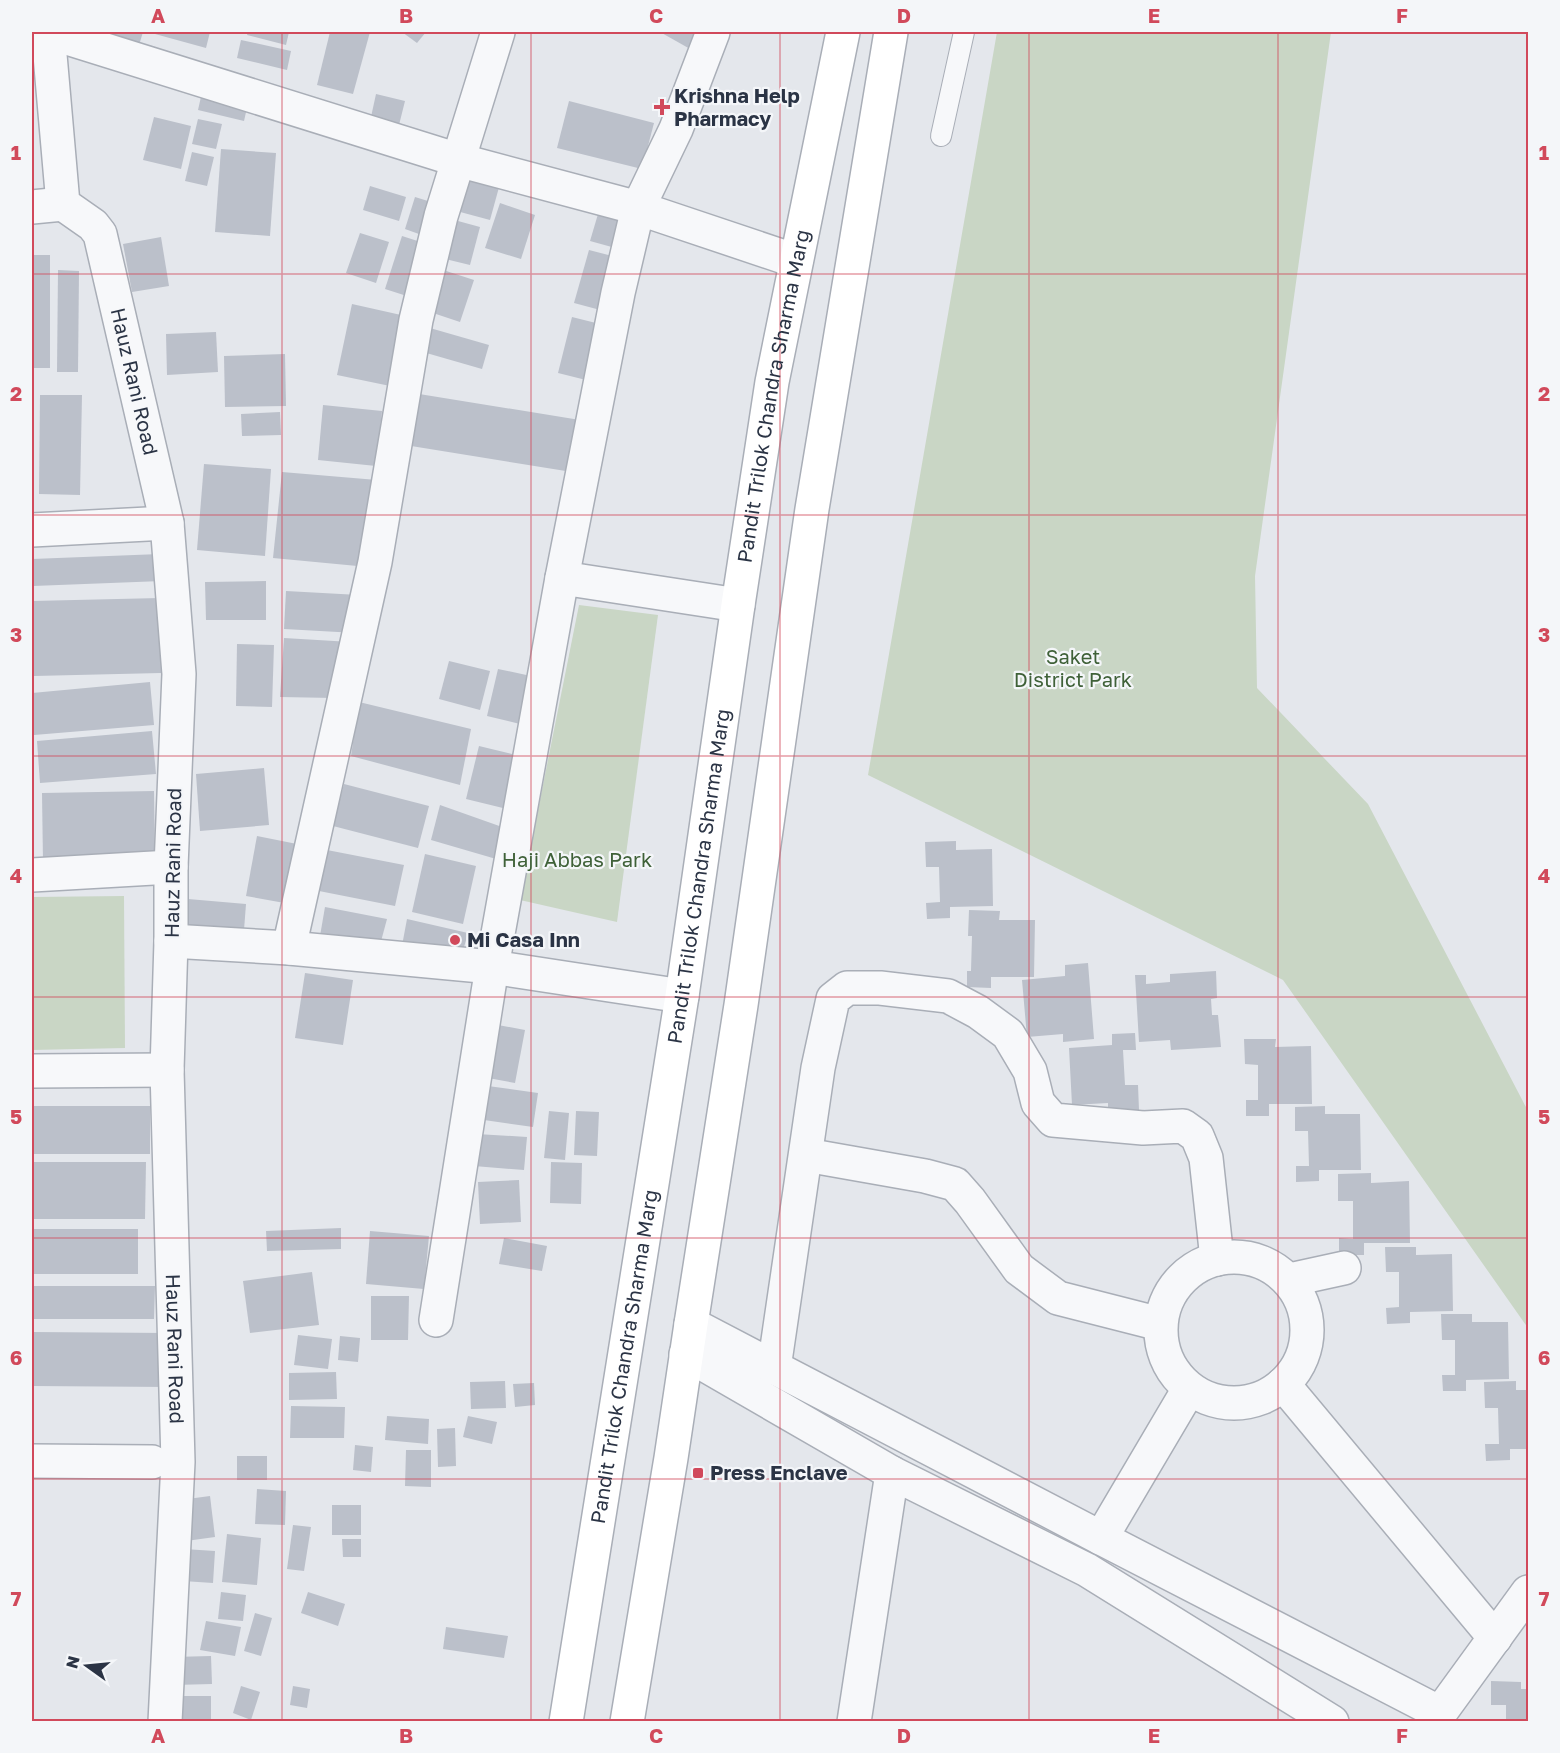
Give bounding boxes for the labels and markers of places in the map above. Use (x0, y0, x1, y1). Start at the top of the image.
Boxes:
place label: Krishna Help Pharmacy (674, 83, 800, 130)
marker: Krishna Help Pharmacy (655, 100, 669, 114)
place label: Mi Casa Inn (467, 927, 580, 951)
marker: Mi Casa Inn (448, 933, 462, 947)
place label: Press Enclave (710, 1460, 848, 1484)
marker: Press Enclave (691, 1466, 705, 1480)

